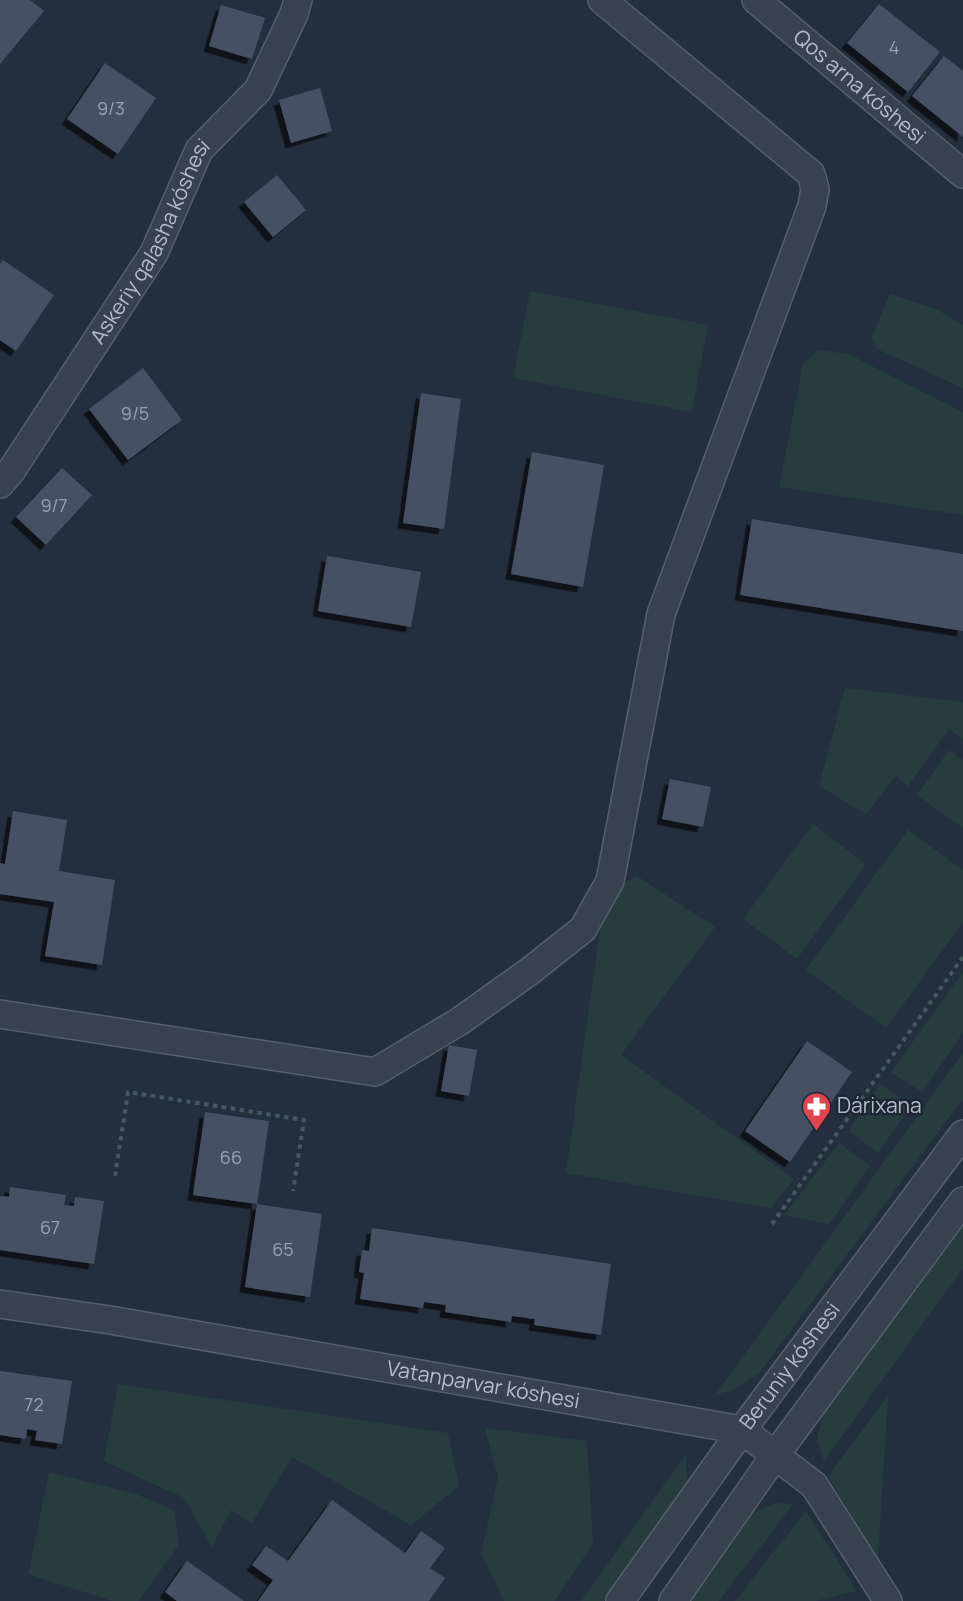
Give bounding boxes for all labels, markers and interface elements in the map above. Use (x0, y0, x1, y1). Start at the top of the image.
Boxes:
street label: Qos arna kóshesi (788, 22, 932, 150)
house number: 4 (889, 35, 899, 59)
house number: 9/3 (97, 96, 125, 120)
street label: Askeriy qalasha kóshesi (83, 132, 216, 349)
house number: 9/5 (121, 401, 149, 425)
house number: 9/7 (40, 493, 68, 517)
pharmacy icon: Dárixana (800, 1090, 832, 1132)
place label: Dárixana (837, 1091, 922, 1119)
house number: 66 (220, 1145, 242, 1169)
house number: 67 (40, 1215, 60, 1239)
house number: 65 (272, 1237, 294, 1261)
street label: Beruniy kóshesi (732, 1296, 846, 1435)
street label: Vatanparvar kóshesi (385, 1353, 582, 1415)
house number: 72 (24, 1392, 44, 1416)

